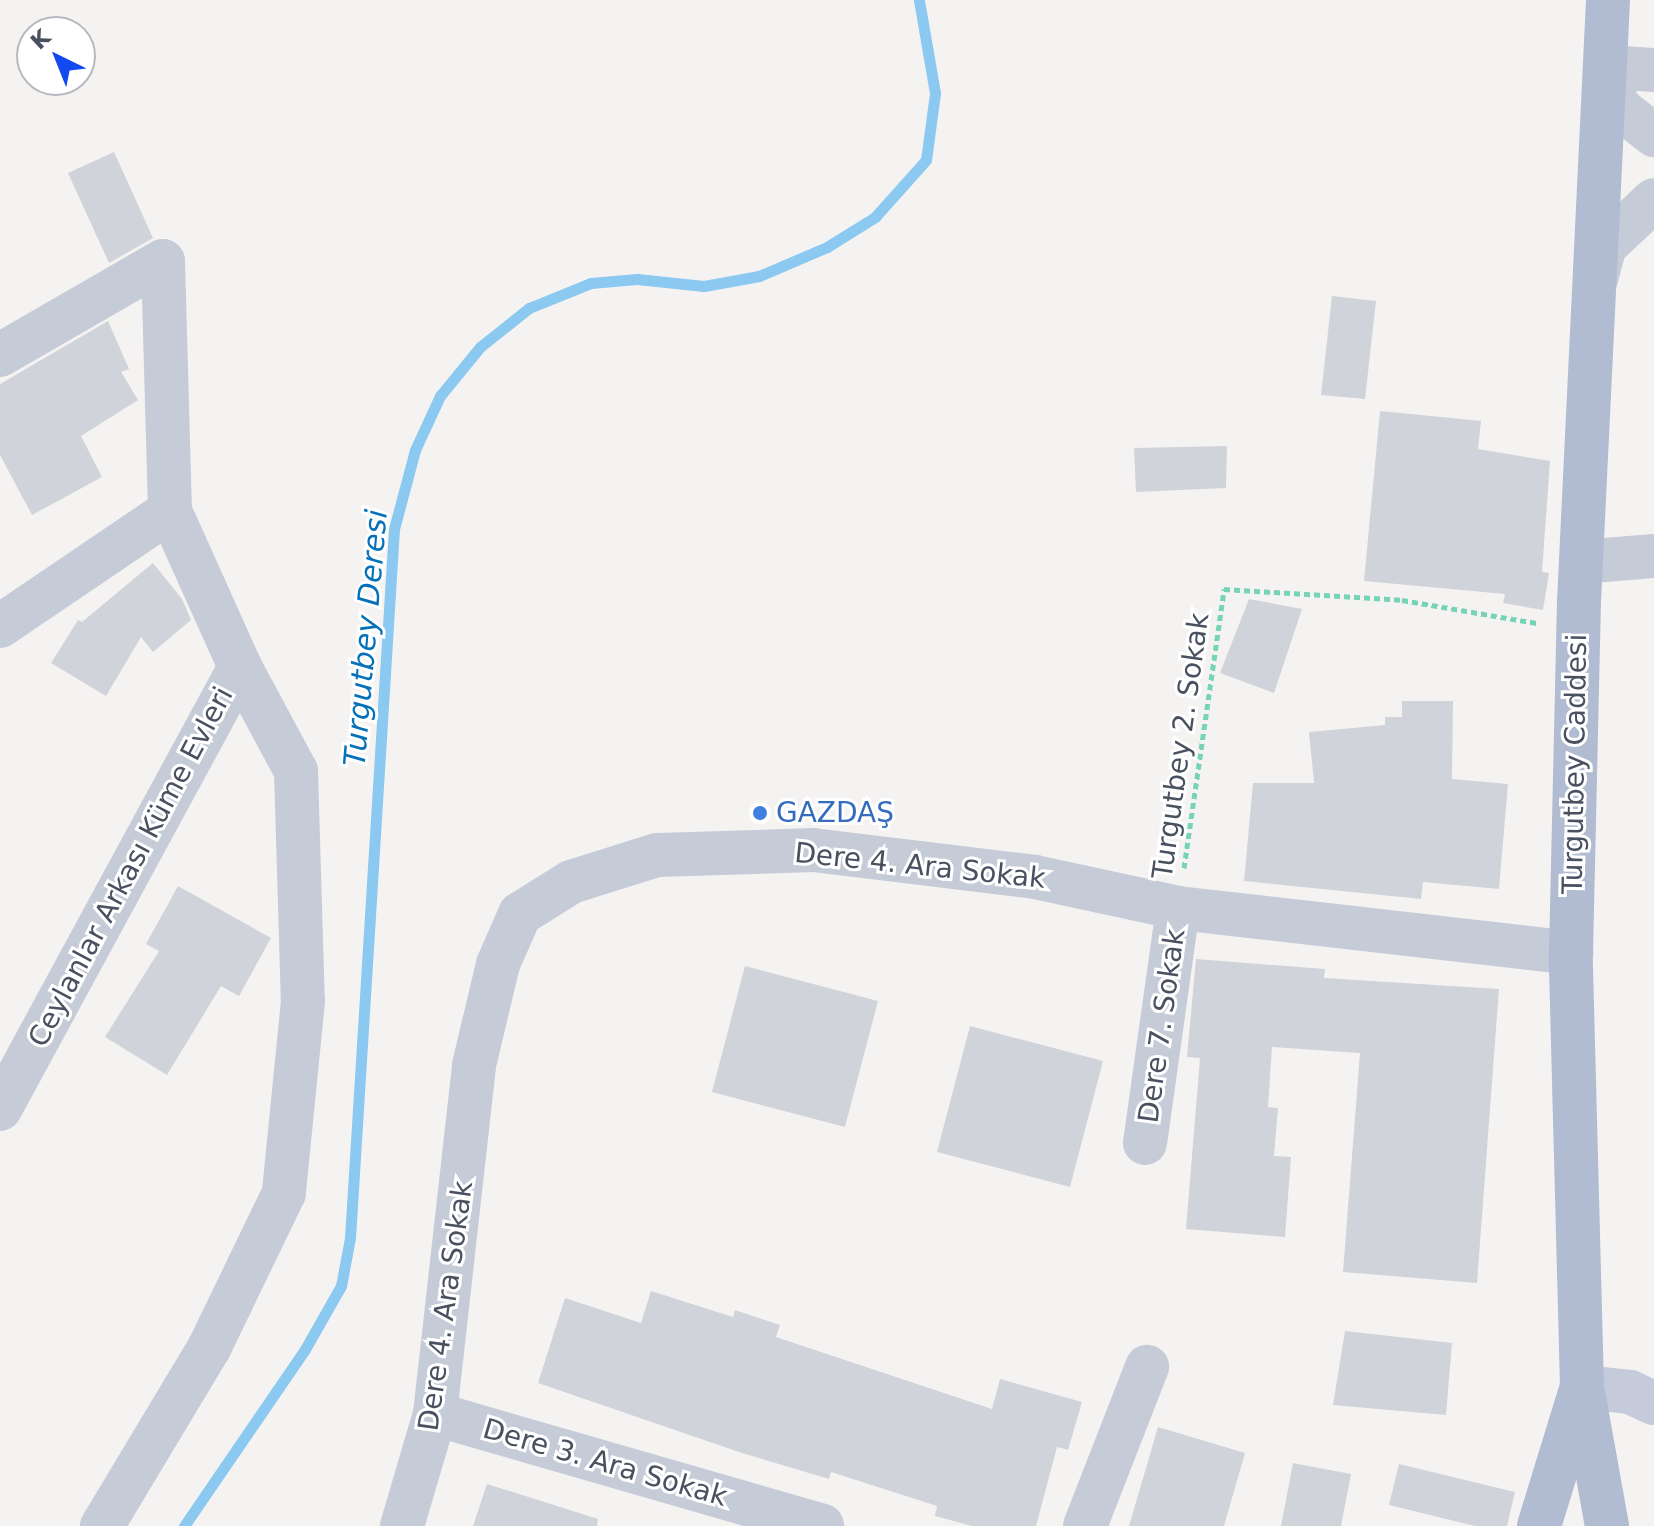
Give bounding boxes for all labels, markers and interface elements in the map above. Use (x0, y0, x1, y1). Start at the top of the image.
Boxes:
north arrow (16, 16, 96, 96)
text: K (26, 25, 55, 55)
water label: Turgutbey Deresi (337, 508, 395, 768)
street label: Turgutbey 2. Sokak (1146, 611, 1216, 881)
street label: Turgutbey Caddesi (1556, 634, 1594, 894)
street label: Ceylanlar Arkası Küme Evleri (22, 681, 240, 1053)
place label: GAZDAŞ (776, 796, 894, 830)
marker: GAZDAŞ (751, 804, 769, 822)
street label: Dere 4. Ara Sokak (793, 836, 1047, 896)
street label: Dere 7. Sokak (1132, 927, 1192, 1125)
street label: Dere 4. Ara Sokak (412, 1179, 480, 1433)
street label: Dere 3. Ara Sokak (479, 1412, 731, 1514)

